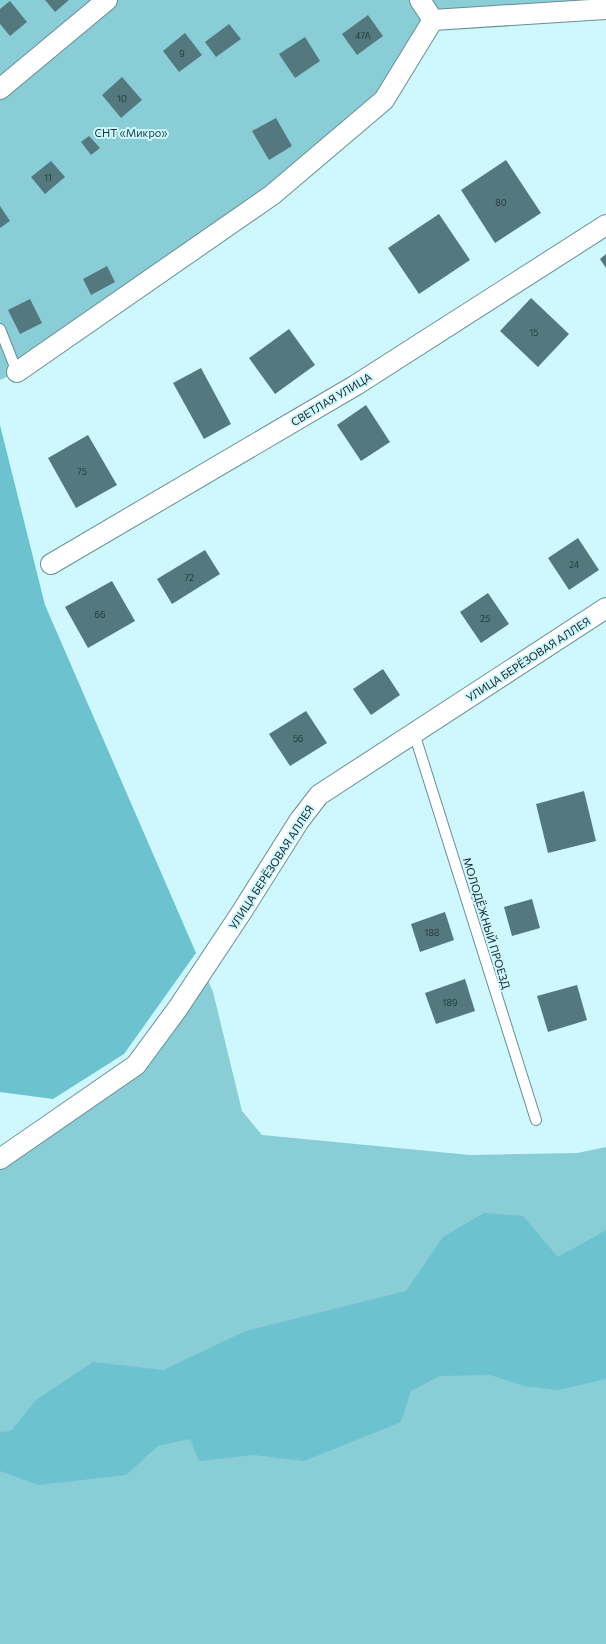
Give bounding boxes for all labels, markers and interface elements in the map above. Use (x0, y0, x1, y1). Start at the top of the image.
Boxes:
house number: 47А (355, 30, 371, 41)
house number: 9 (179, 48, 185, 59)
house number: 10 (117, 93, 127, 104)
park label: СНТ «Микро» (95, 126, 167, 139)
house number: 11 (44, 172, 52, 183)
house number: 80 (495, 197, 507, 208)
house number: 15 (529, 327, 539, 338)
street label: СВЕТЛАЯ УЛИЦА (288, 370, 374, 428)
house number: 75 (77, 466, 87, 477)
house number: 24 (569, 559, 580, 570)
house number: 72 (184, 572, 194, 583)
house number: 66 (95, 609, 105, 620)
street label: УЛИЦА БЕРЁЗОВАЯ АЛЛЕЯ (463, 613, 592, 704)
house number: 25 (480, 613, 490, 624)
house number: 56 (293, 733, 303, 744)
street label: УЛИЦА БЕРЁЗОВАЯ АЛЛЕЯ (225, 802, 316, 931)
street label: МОЛОДЁЖНЫЙ ПРОЕЗД (461, 855, 514, 991)
house number: 188 (425, 927, 439, 938)
house number: 189 (443, 997, 457, 1008)

